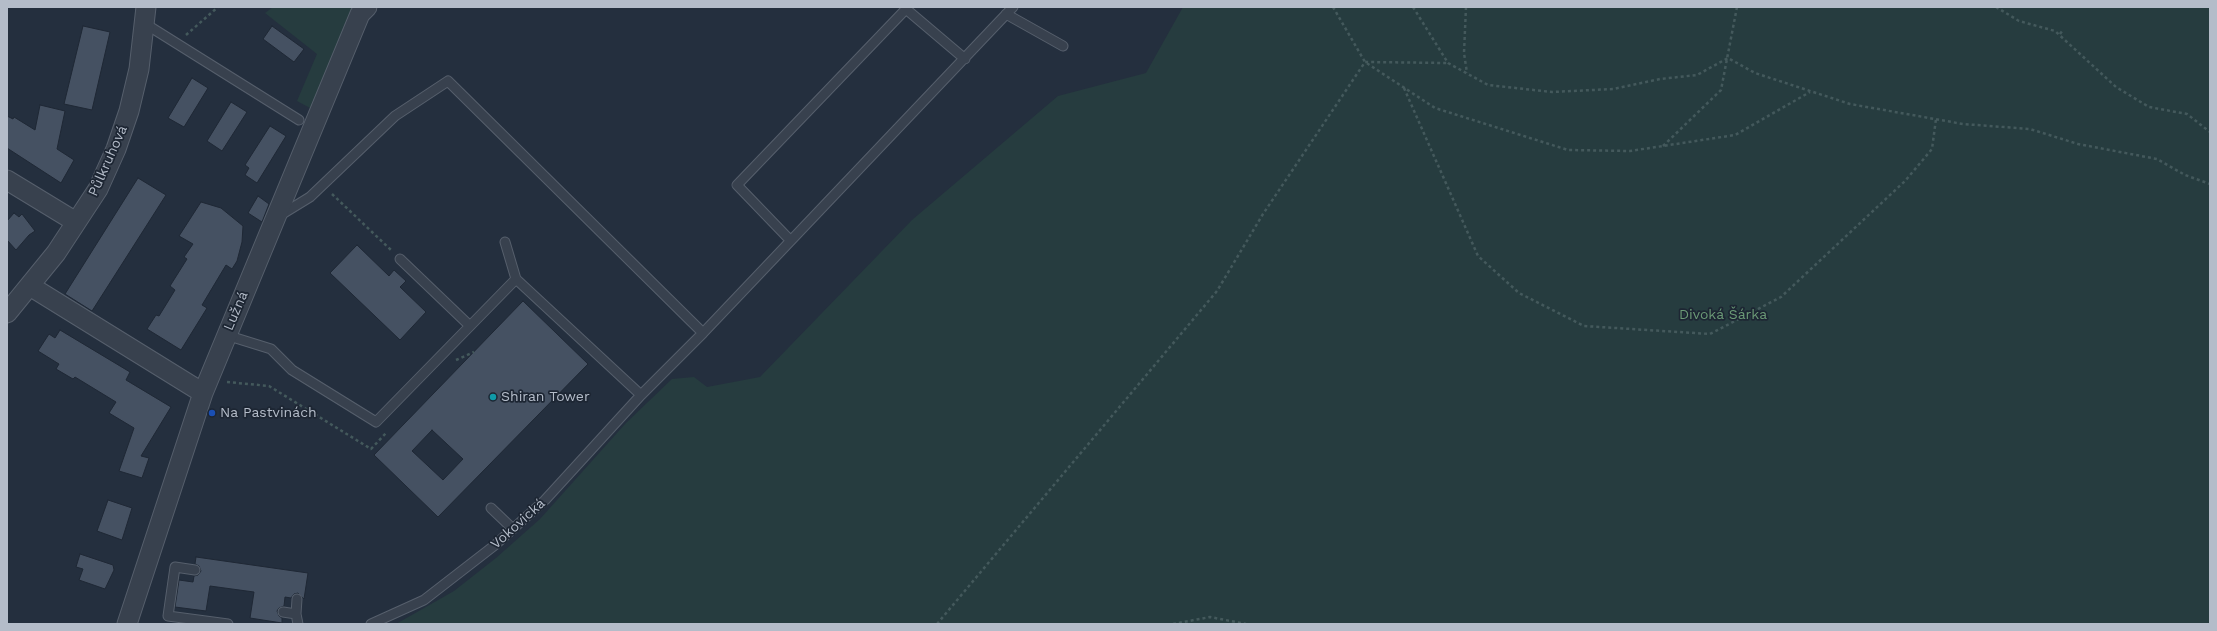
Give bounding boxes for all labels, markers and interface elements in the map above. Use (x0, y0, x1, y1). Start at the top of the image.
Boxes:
street label: Půlkruhová (85, 123, 131, 199)
street label: Lužná (220, 289, 252, 333)
park label: Divoká Šárka (1679, 307, 1767, 323)
place label: Shiran Tower (501, 389, 590, 405)
marker: Shiran Tower (488, 392, 498, 402)
place label: Na Pastvinách (220, 405, 317, 421)
marker: Na Pastvinách (207, 408, 217, 418)
street label: Vokovická (487, 495, 549, 553)

